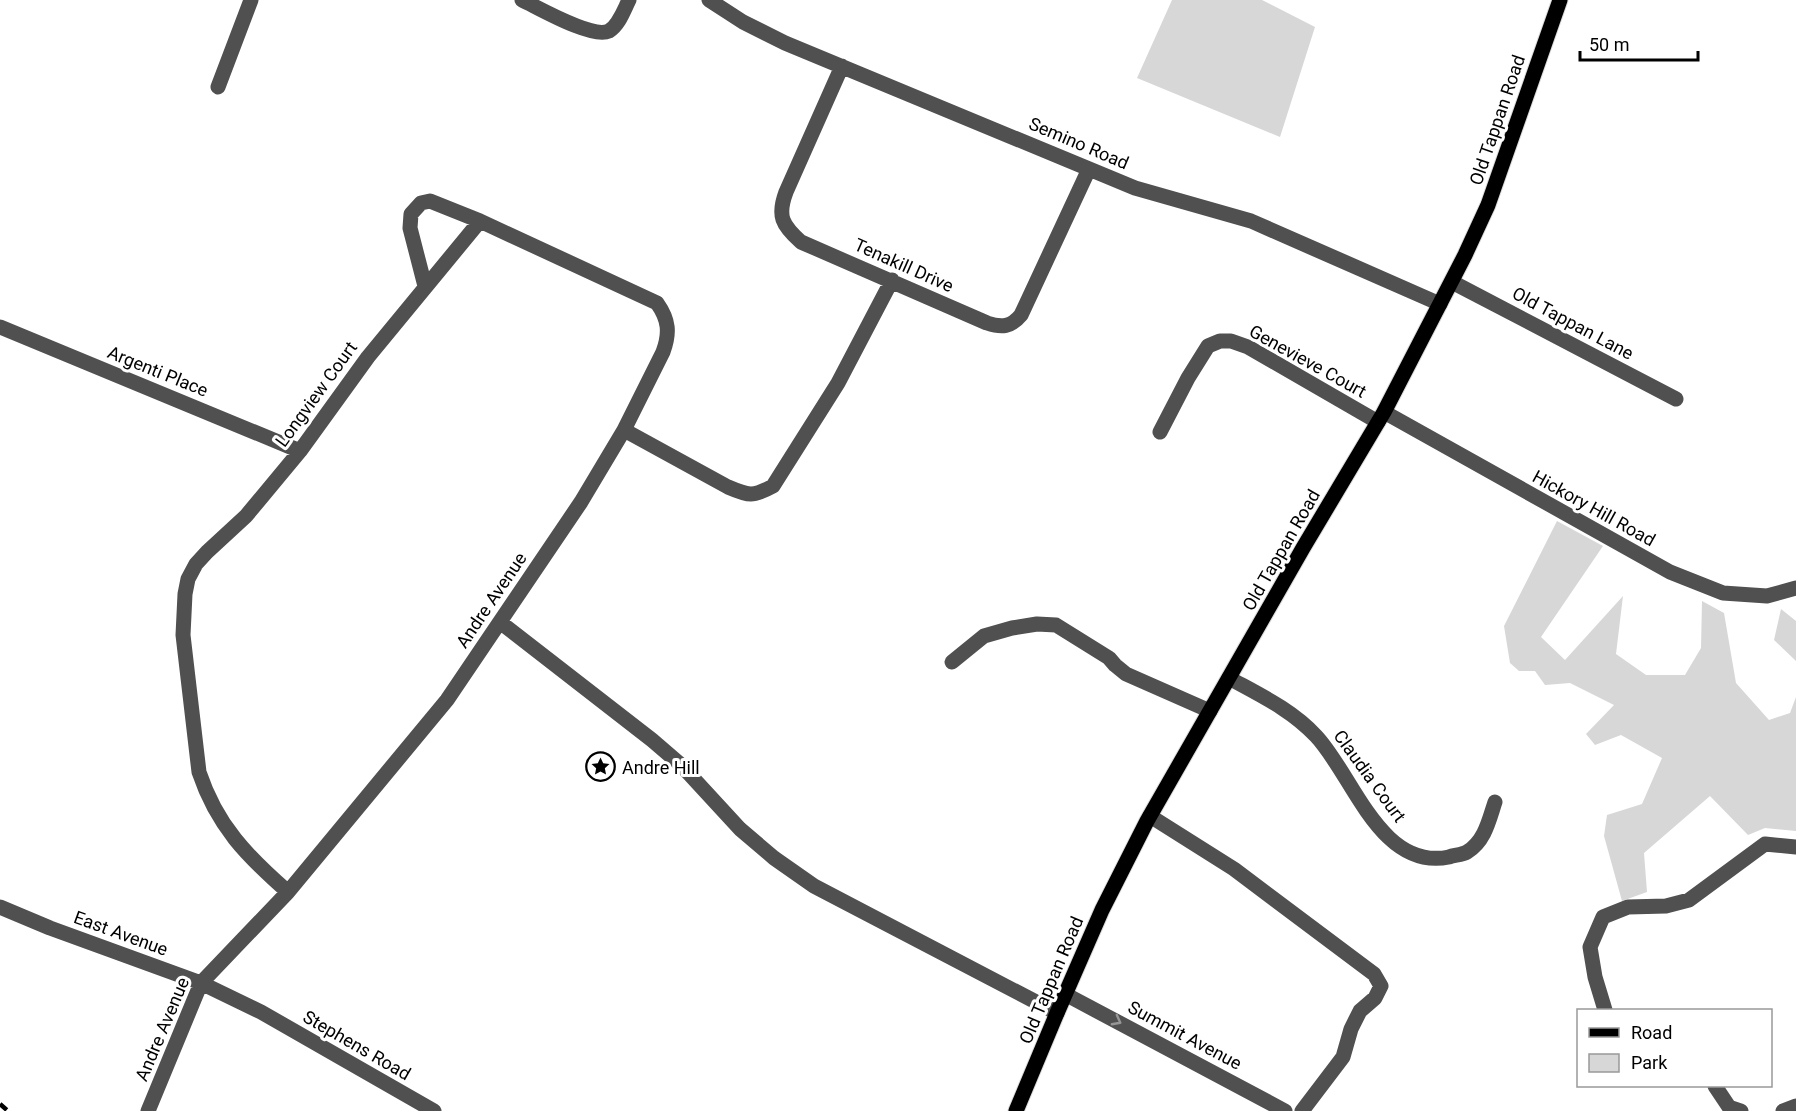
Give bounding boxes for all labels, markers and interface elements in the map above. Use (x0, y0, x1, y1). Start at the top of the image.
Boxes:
scale bar (1580, 24, 1698, 62)
text: 50 m (1589, 34, 1629, 55)
street label: Old Tappan Road (1465, 52, 1529, 188)
street label: Semino Road (1026, 113, 1132, 173)
street label: Tenakill Drive (851, 234, 957, 296)
street label: Old Tappan Lane (1509, 282, 1637, 364)
street label: Genevieve Court (1246, 320, 1370, 402)
street label: Longview Court (271, 337, 361, 451)
street label: Argenti Place (105, 341, 211, 401)
street label: Hickory Hill Road (1529, 466, 1659, 550)
street label: Old Tappan Road (1238, 486, 1324, 614)
street label: Andre Avenue (451, 548, 531, 652)
street label: Claudia Court (1329, 726, 1411, 826)
place icon: Andre Hill (585, 751, 617, 783)
place label: Andre Hill (622, 757, 700, 778)
street label: East Avenue (71, 906, 171, 960)
street label: Old Tappan Road (1015, 913, 1087, 1047)
street label: Andre Avenue (131, 974, 193, 1084)
street label: Summit Avenue (1125, 996, 1245, 1074)
street label: Stephens Road (299, 1006, 415, 1084)
legend (1577, 1009, 1772, 1087)
one-way arrow (1111, 1014, 1122, 1026)
text: Road (1631, 1022, 1672, 1043)
text: Park (1631, 1052, 1668, 1073)

